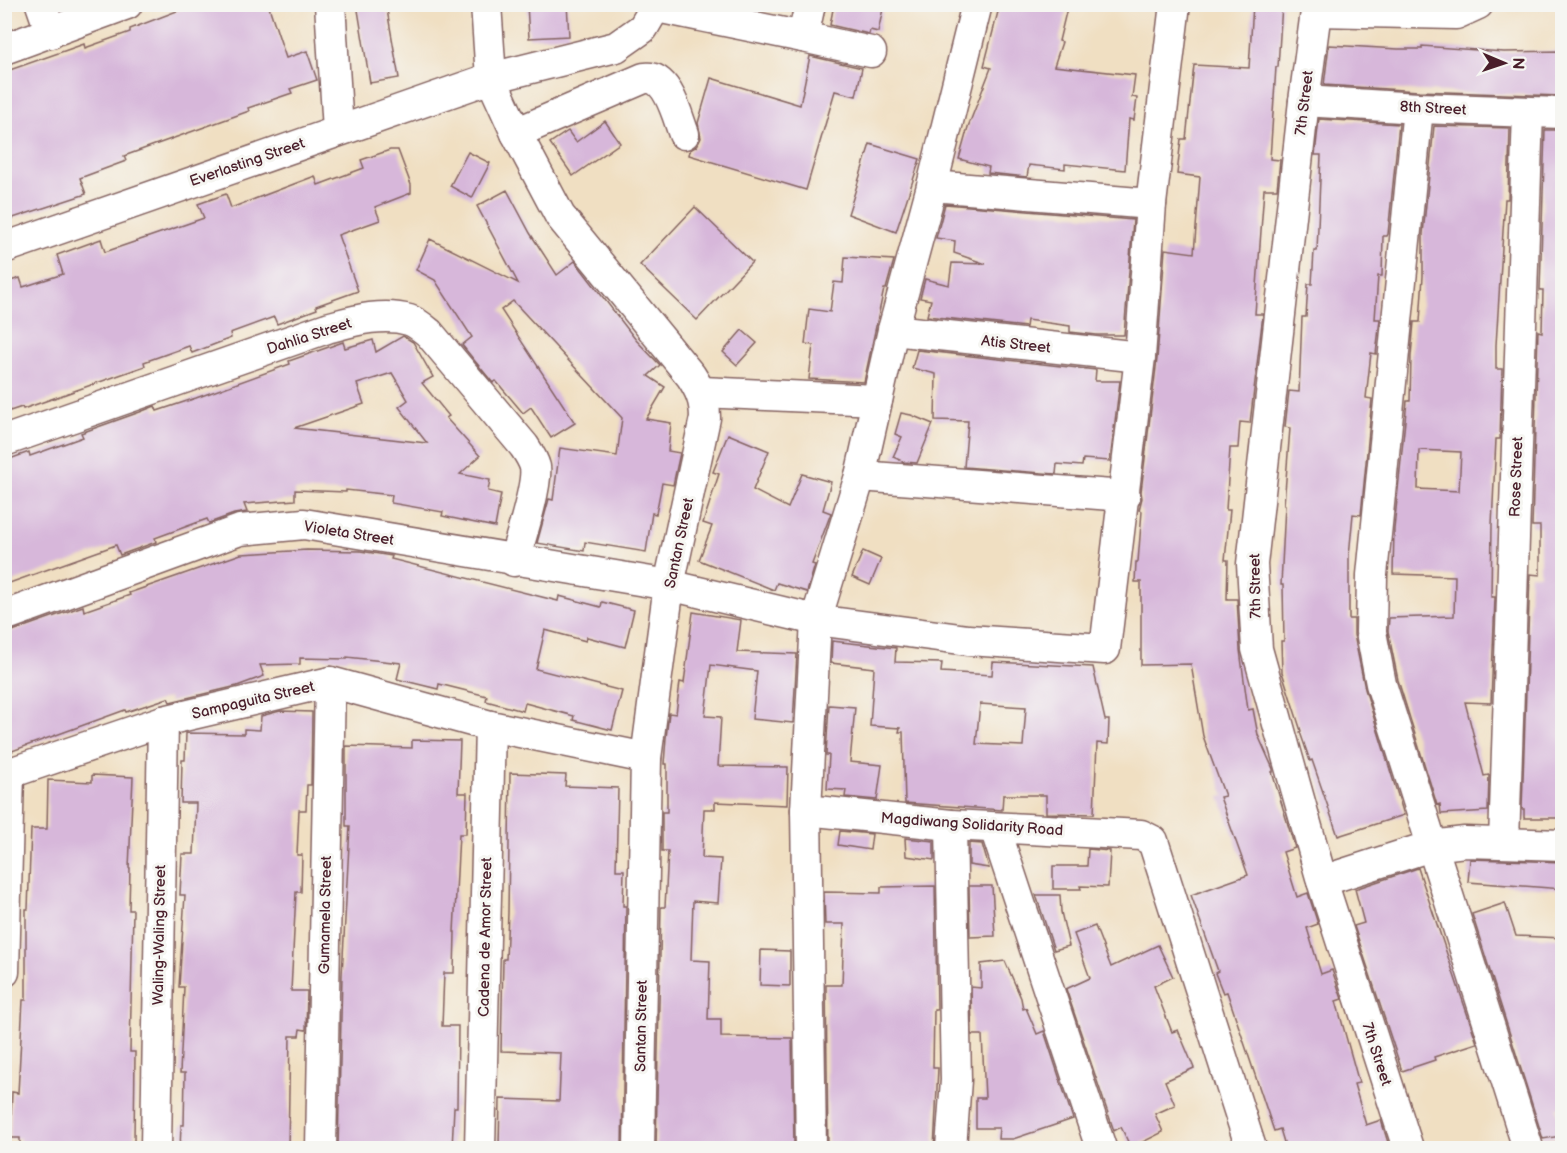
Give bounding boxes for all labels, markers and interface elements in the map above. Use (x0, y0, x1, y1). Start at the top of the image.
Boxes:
north arrow (1474, 33, 1534, 93)
text: N (1508, 57, 1527, 70)
street label: 7th Street (1291, 69, 1318, 137)
street label: 8th Street (1399, 97, 1467, 120)
street label: Everlasting Street (187, 134, 308, 191)
street label: Dahlia Street (264, 314, 354, 359)
street label: Atis Street (980, 331, 1052, 358)
street label: Rose Street (1506, 436, 1527, 518)
street label: Santan Street (661, 496, 698, 590)
street label: Violeta Street (302, 517, 396, 550)
street label: 7th Street (1245, 553, 1266, 619)
street label: Sampaguita Street (190, 677, 317, 724)
street label: Magdiwang Solidarity Road (880, 809, 1064, 840)
street label: Gumamela Street (315, 855, 336, 974)
street label: Cadena de Amor Street (475, 857, 496, 1017)
street label: Waling-Waling Street (149, 864, 170, 1005)
street label: Santan Street (631, 979, 652, 1072)
street label: 7th Street (1357, 1020, 1396, 1088)

